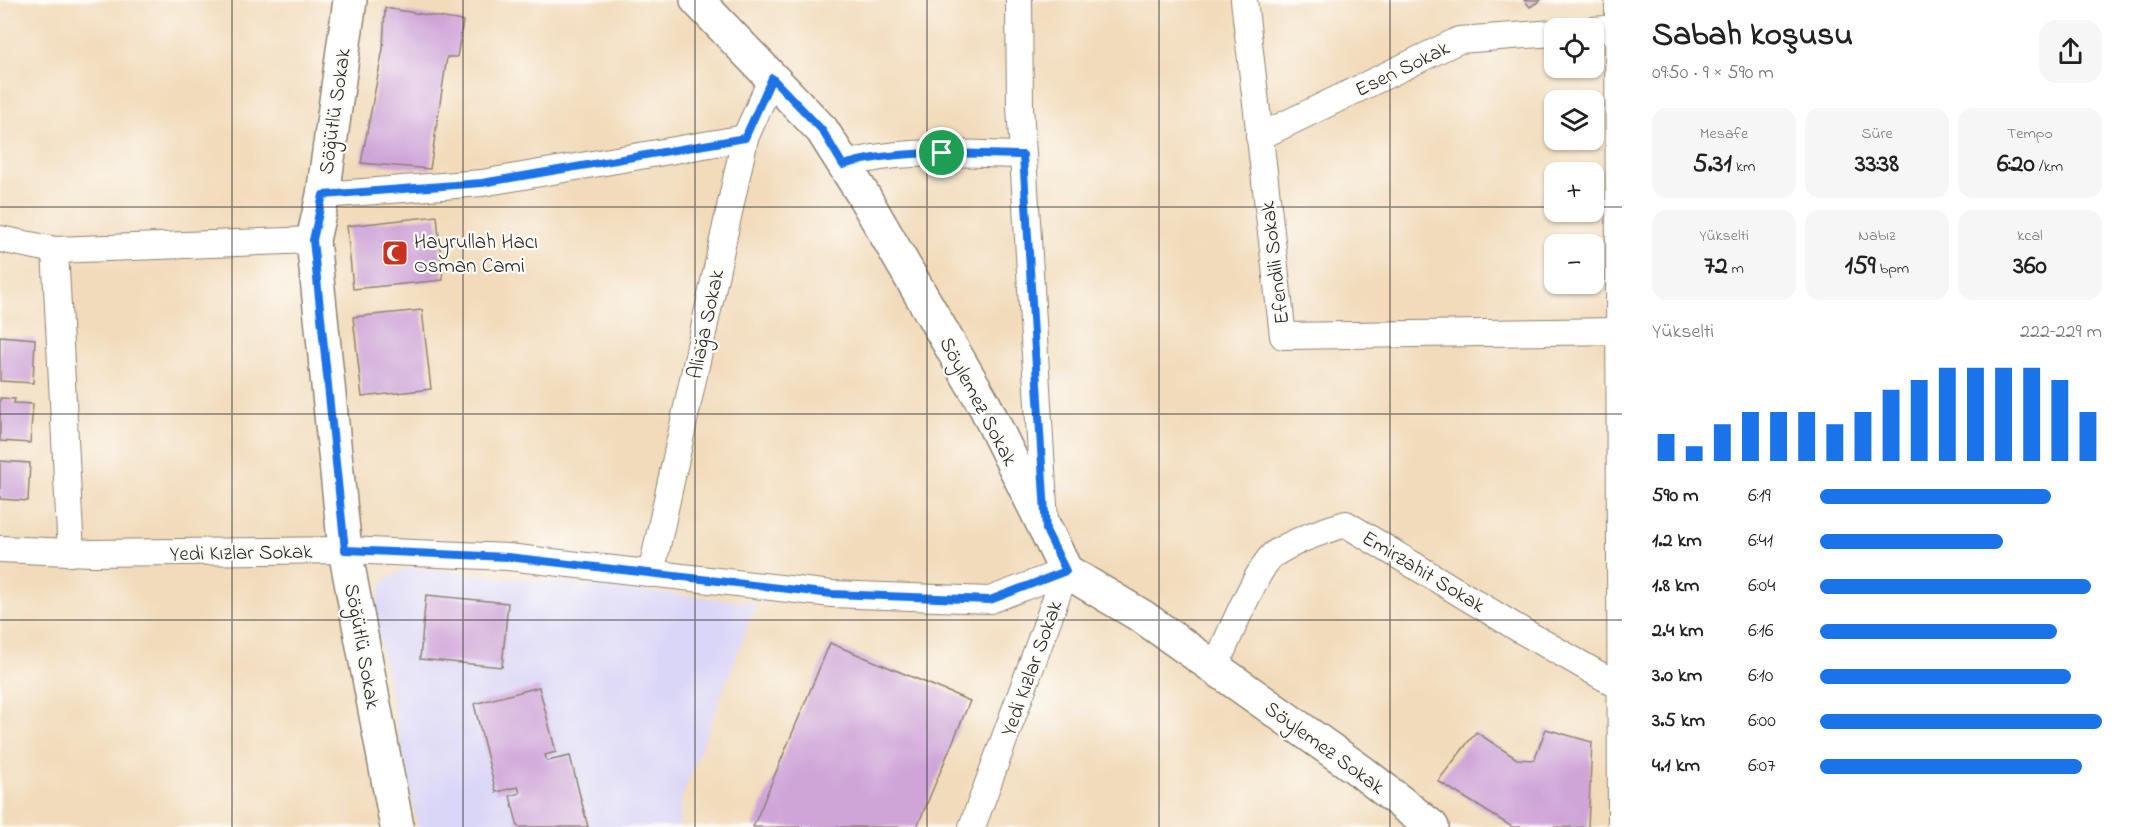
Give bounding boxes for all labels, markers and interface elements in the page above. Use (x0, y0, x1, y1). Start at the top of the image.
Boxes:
text: Sabah koşusu (1652, 12, 1853, 60)
map controls (1544, 18, 1604, 294)
button: locate (1544, 18, 1604, 78)
button: share (2039, 20, 2102, 83)
street label: Esen Sokak (1350, 34, 1456, 106)
street label: Söğütlü Sokak (312, 45, 362, 177)
text: 09:50 · 9 × 590 m (1652, 59, 1774, 88)
button: layers (1544, 90, 1604, 150)
text: Mesafe (1700, 122, 1748, 146)
text: Süre (1861, 122, 1893, 146)
text: Tempo (2007, 122, 2053, 146)
pin (916, 127, 967, 178)
icon: arrive (925, 136, 958, 169)
text: 5.31 (1693, 146, 1732, 184)
text: 33:38 (1855, 146, 1899, 184)
text: 6:20 (1997, 146, 2035, 184)
text: km (1732, 155, 1755, 179)
text: /km (2035, 155, 2063, 179)
button: + (1544, 162, 1604, 222)
street label: Efendili Sokak (1253, 199, 1298, 326)
text: Yükselti (1699, 224, 1749, 248)
text: Nabız (1858, 224, 1896, 248)
text: kcal (2017, 224, 2043, 248)
place label: Hayrullah Hacı Osman Cami (414, 228, 538, 282)
button: − (1544, 234, 1604, 294)
mosque icon: Hayrullah Hacı Osman Cami (380, 238, 410, 268)
text: 72 (1704, 248, 1728, 286)
text: 159 (1845, 248, 1876, 286)
text: 360 (2013, 248, 2047, 286)
text: m (1728, 257, 1744, 281)
text: bpm (1876, 257, 1909, 281)
street label: Aliağa Sokak (681, 266, 735, 382)
text: Yükselti (1652, 318, 1714, 347)
text: 222–229 m (2020, 318, 2102, 347)
street label: Söylemez Sokak (929, 332, 1024, 473)
text: 590 m (1652, 482, 1699, 511)
text: 6:19 (1748, 482, 1771, 511)
street label: Emirzahit Sokak (1356, 524, 1491, 622)
text: 1.2 km (1652, 527, 1702, 556)
text: 6:41 (1748, 527, 1773, 556)
street label: Yedi Kızlar Sokak (169, 538, 313, 570)
text: 1.8 km (1652, 572, 1699, 601)
text: 6:04 (1748, 572, 1775, 601)
street label: Söğütlü Sokak (333, 581, 387, 713)
street label: Yedi Kızlar Sokak (994, 596, 1072, 741)
text: 2.4 km (1652, 617, 1704, 646)
text: 6:16 (1748, 617, 1774, 646)
text: 3.0 km (1652, 662, 1702, 691)
text: 6:10 (1748, 662, 1774, 691)
street label: Söylemez Sokak (1256, 695, 1391, 805)
text: 3.5 km (1652, 707, 1705, 736)
text: 6:00 (1748, 707, 1776, 736)
text: 4.1 km (1652, 752, 1700, 781)
text: 6:07 (1748, 752, 1775, 781)

